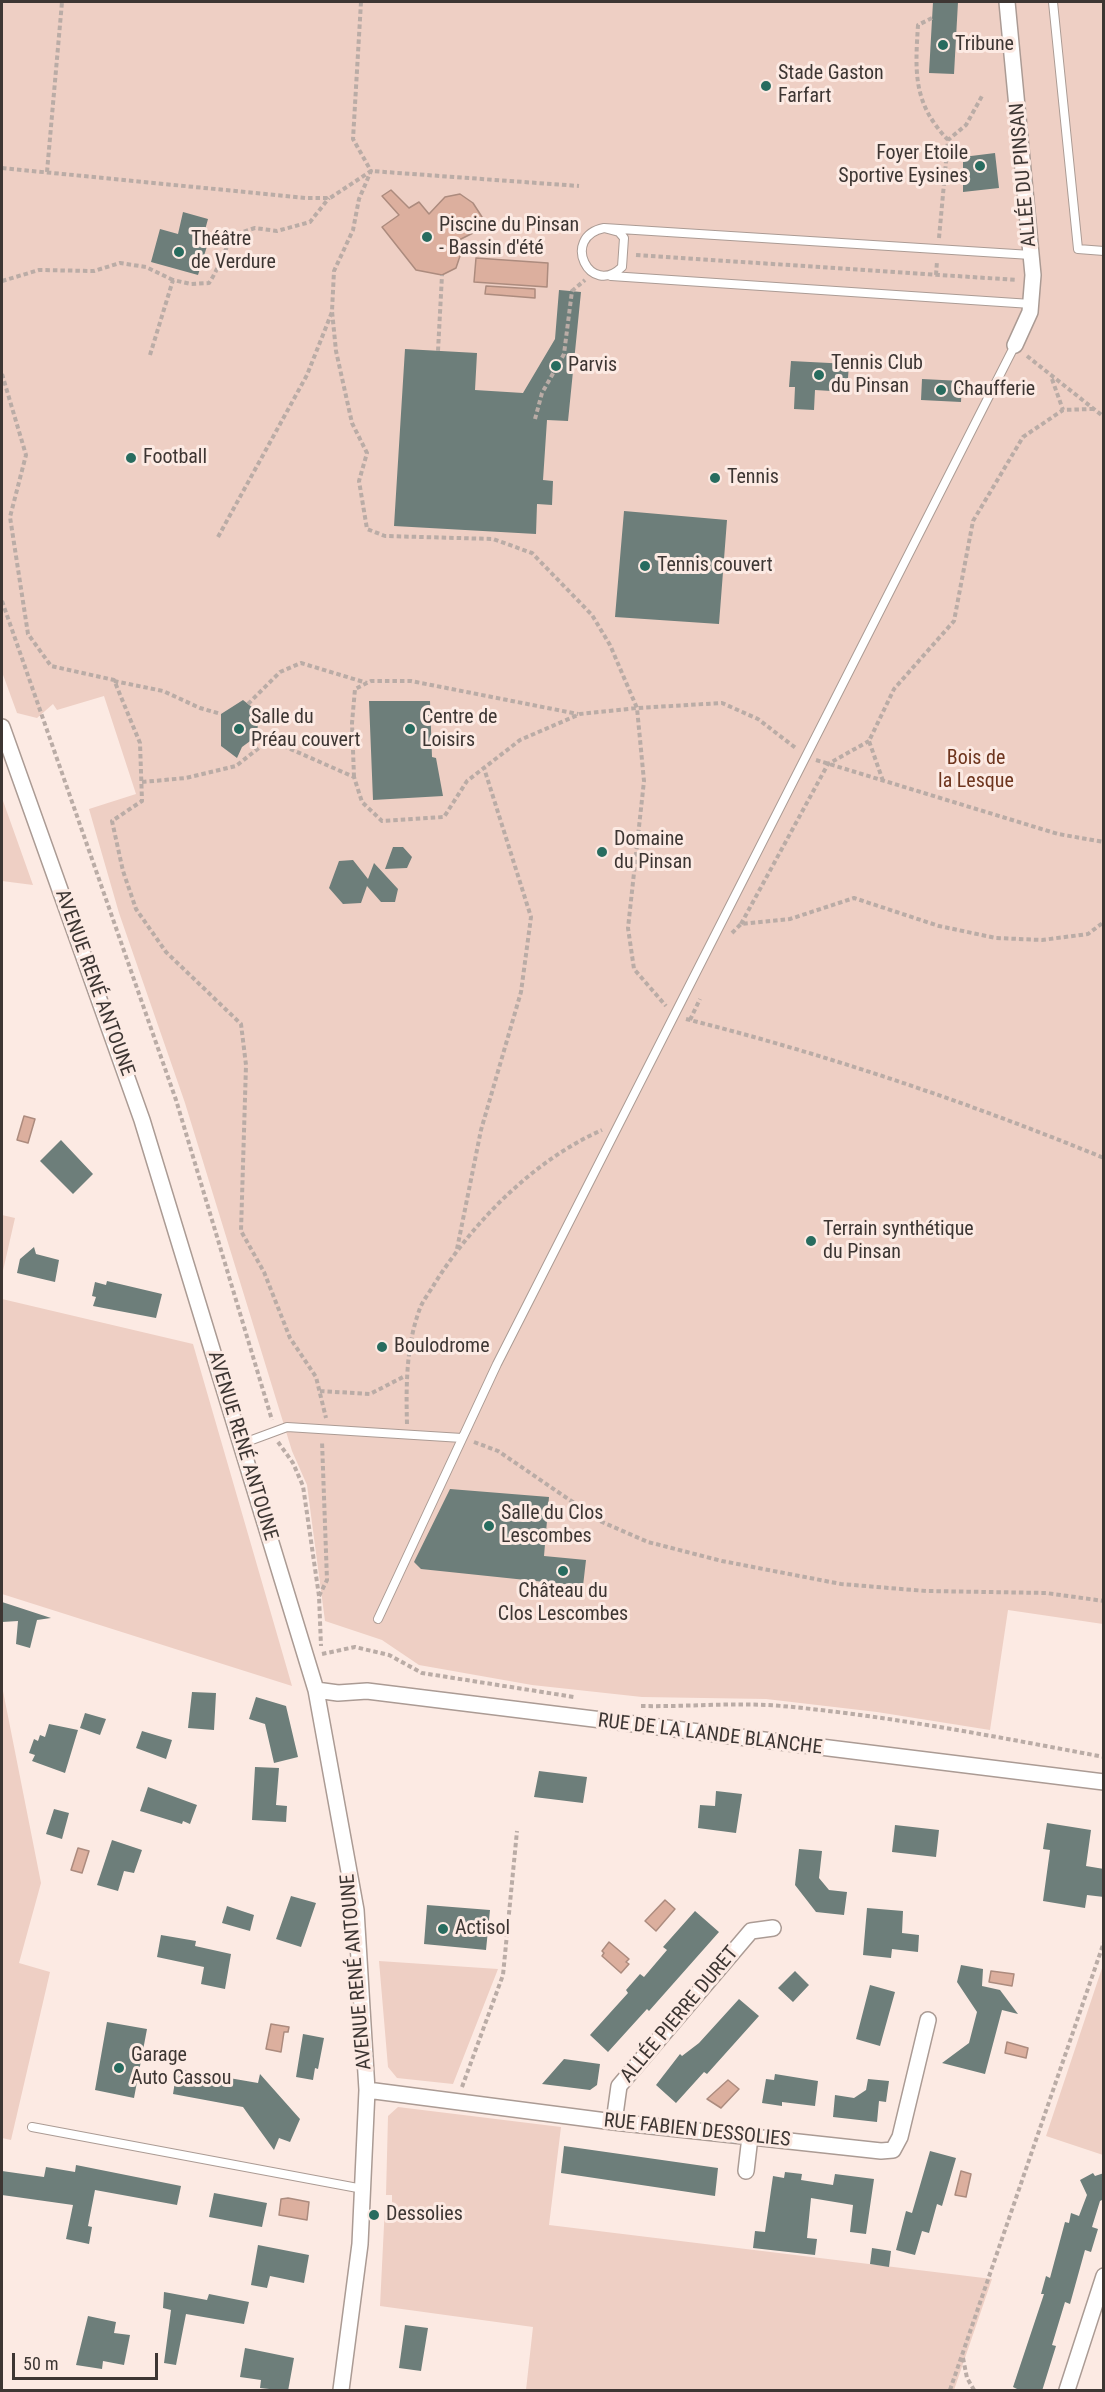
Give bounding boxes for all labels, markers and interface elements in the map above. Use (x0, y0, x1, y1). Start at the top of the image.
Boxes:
place label: Tribune (955, 33, 1014, 57)
marker: Tribune (936, 38, 950, 52)
place label: Stade Gaston Farfart (778, 62, 884, 109)
marker: Stade Gaston Farfart (759, 79, 773, 93)
street label: ALLÉE DU PINSAN (1006, 102, 1042, 248)
place label: Foyer Etoile Sportive Eysines (838, 142, 968, 189)
marker: Foyer Etoile Sportive Eysines (973, 159, 987, 173)
place label: Piscine du Pinsan - Bassin d'été (439, 214, 579, 261)
place label: Théâtre de Verdure (191, 228, 276, 275)
marker: Piscine du Pinsan - Bassin d'été (420, 230, 434, 244)
marker: Théâtre de Verdure (172, 245, 186, 259)
place label: Tennis Club du Pinsan (831, 352, 923, 399)
place label: Parvis (568, 354, 617, 378)
marker: Parvis (549, 359, 563, 373)
marker: Tennis Club du Pinsan (812, 368, 826, 382)
place label: Chaufferie (953, 378, 1035, 402)
marker: Chaufferie (934, 383, 948, 397)
place label: Football (143, 446, 207, 470)
marker: Football (124, 451, 138, 465)
place label: Tennis (727, 466, 779, 490)
marker: Tennis (708, 471, 722, 485)
place label: Tennis couvert (657, 554, 773, 578)
marker: Tennis couvert (638, 559, 652, 573)
place label: Salle du Préau couvert (251, 706, 360, 753)
place label: Centre de Loisirs (422, 706, 497, 753)
marker: Salle du Préau couvert (232, 722, 246, 736)
marker: Centre de Loisirs (403, 722, 417, 736)
park label: Bois de la Lesque (938, 747, 1014, 794)
place label: Domaine du Pinsan (614, 828, 692, 875)
marker: Domaine du Pinsan (595, 845, 609, 859)
street label: AVENUE RENÉ ANTOUNE (49, 886, 139, 1080)
place label: Terrain synthétique du Pinsan (823, 1218, 974, 1265)
marker: Terrain synthétique du Pinsan (804, 1234, 818, 1248)
place label: Boulodrome (394, 1335, 490, 1359)
marker: Boulodrome (375, 1340, 389, 1354)
street label: AVENUE RENÉ ANTOUNE (202, 1348, 282, 1544)
place label: Salle du Clos Lescombes (501, 1502, 603, 1549)
marker: Salle du Clos Lescombes (482, 1519, 496, 1533)
marker: Château du Clos Lescombes (556, 1564, 570, 1578)
place label: Château du Clos Lescombes (498, 1580, 628, 1627)
street label: RUE DE LA LANDE BLANCHE (596, 1709, 824, 1761)
street label: AVENUE RENÉ ANTOUNE (336, 1873, 378, 2071)
place label: Actisol (455, 1917, 510, 1941)
marker: Actisol (436, 1922, 450, 1936)
street label: ALLÉE PIERRE DURET (616, 1942, 744, 2088)
place label: Garage Auto Cassou (131, 2044, 231, 2091)
marker: Garage Auto Cassou (112, 2061, 126, 2075)
street label: RUE FABIEN DESSOLIES (602, 2109, 792, 2153)
place label: Dessolies (386, 2203, 463, 2227)
marker: Dessolies (367, 2208, 381, 2222)
scale bar (15, 2341, 160, 2379)
text: 50 m (23, 2353, 58, 2374)

